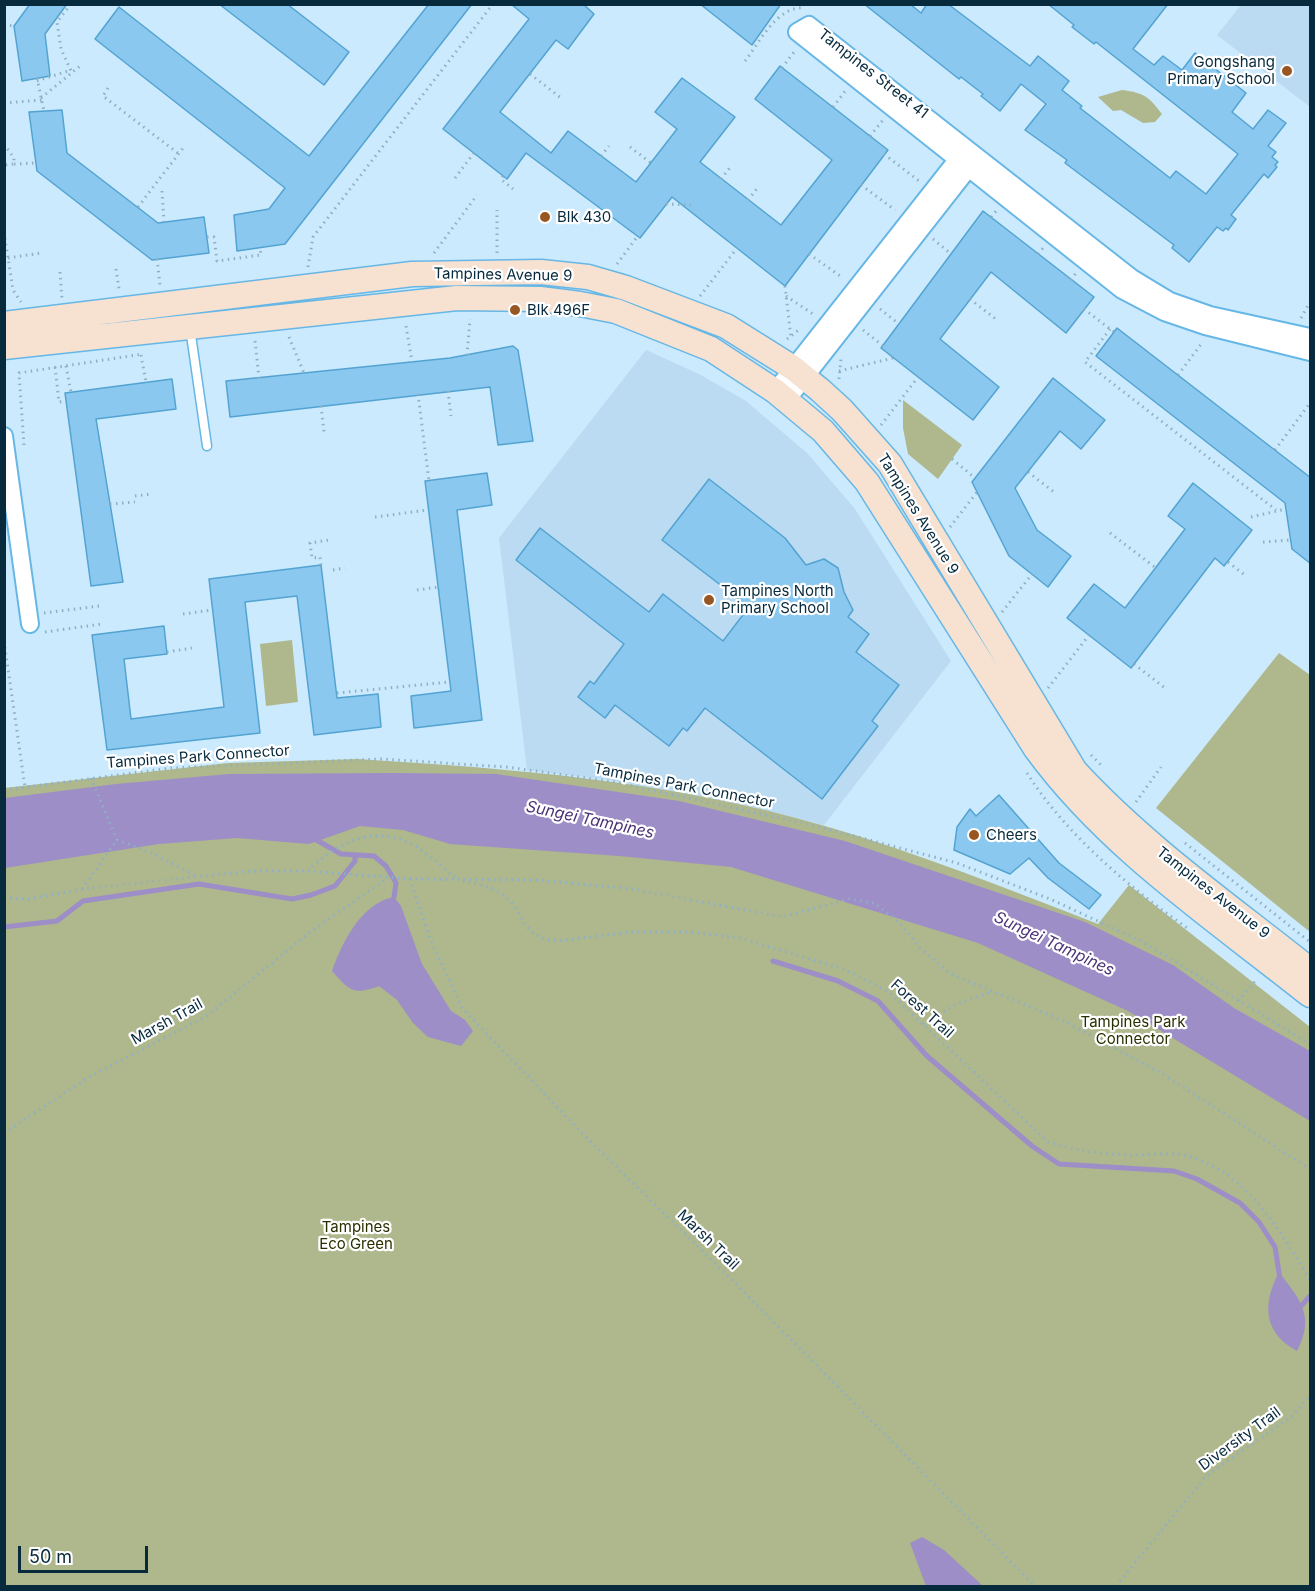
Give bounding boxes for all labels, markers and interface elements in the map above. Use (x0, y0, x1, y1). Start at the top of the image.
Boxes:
street label: Tampines Street 41 (814, 25, 932, 123)
place label: Gongshang Primary School (1167, 53, 1275, 88)
marker: Gongshang Primary School (1280, 64, 1294, 78)
place label: Blk 430 (557, 208, 611, 226)
marker: Blk 430 (538, 210, 552, 224)
street label: Tampines Avenue 9 (433, 265, 573, 285)
place label: Blk 496F (527, 301, 590, 319)
marker: Blk 496F (508, 303, 522, 317)
street label: Tampines Avenue 9 (874, 450, 962, 578)
place label: Tampines North Primary School (721, 582, 834, 617)
marker: Tampines North Primary School (702, 593, 716, 607)
street label: Tampines Park Connector (106, 742, 290, 772)
street label: Tampines Park Connector (592, 760, 776, 812)
water label: Sungei Tampines (524, 797, 656, 843)
place label: Cheers (986, 826, 1037, 844)
marker: Cheers (967, 828, 981, 842)
street label: Tampines Avenue 9 (1153, 843, 1273, 943)
water label: Sungei Tampines (991, 908, 1117, 980)
street label: Forest Trail (887, 976, 957, 1042)
street label: Marsh Trail (128, 995, 206, 1049)
park label: Tampines Park Connector (1081, 1013, 1185, 1048)
street label: Marsh Trail (673, 1206, 743, 1274)
park label: Tampines Eco Green (319, 1218, 393, 1253)
street label: Diversity Trail (1196, 1403, 1284, 1475)
scale bar (21, 1534, 152, 1572)
text: 50 m (29, 1546, 72, 1567)

